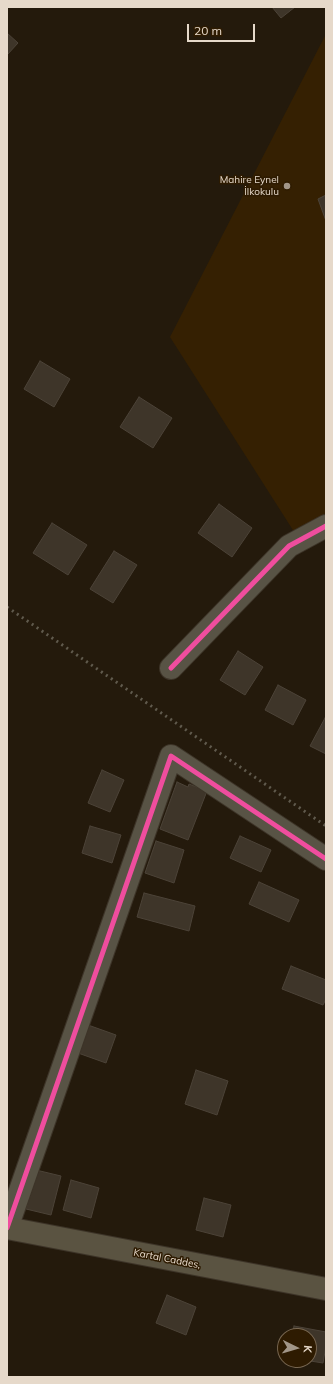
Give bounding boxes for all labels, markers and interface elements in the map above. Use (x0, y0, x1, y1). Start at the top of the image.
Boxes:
scale bar (189, 16, 257, 42)
text: 20 m (194, 23, 222, 38)
place label: Mahire Eynel İlkokulu (220, 174, 279, 198)
marker: Mahire Eynel İlkokulu (282, 181, 292, 191)
street label: Kartal Caddes, (132, 1247, 202, 1271)
north arrow (277, 1328, 317, 1368)
text: K (301, 1345, 315, 1353)

